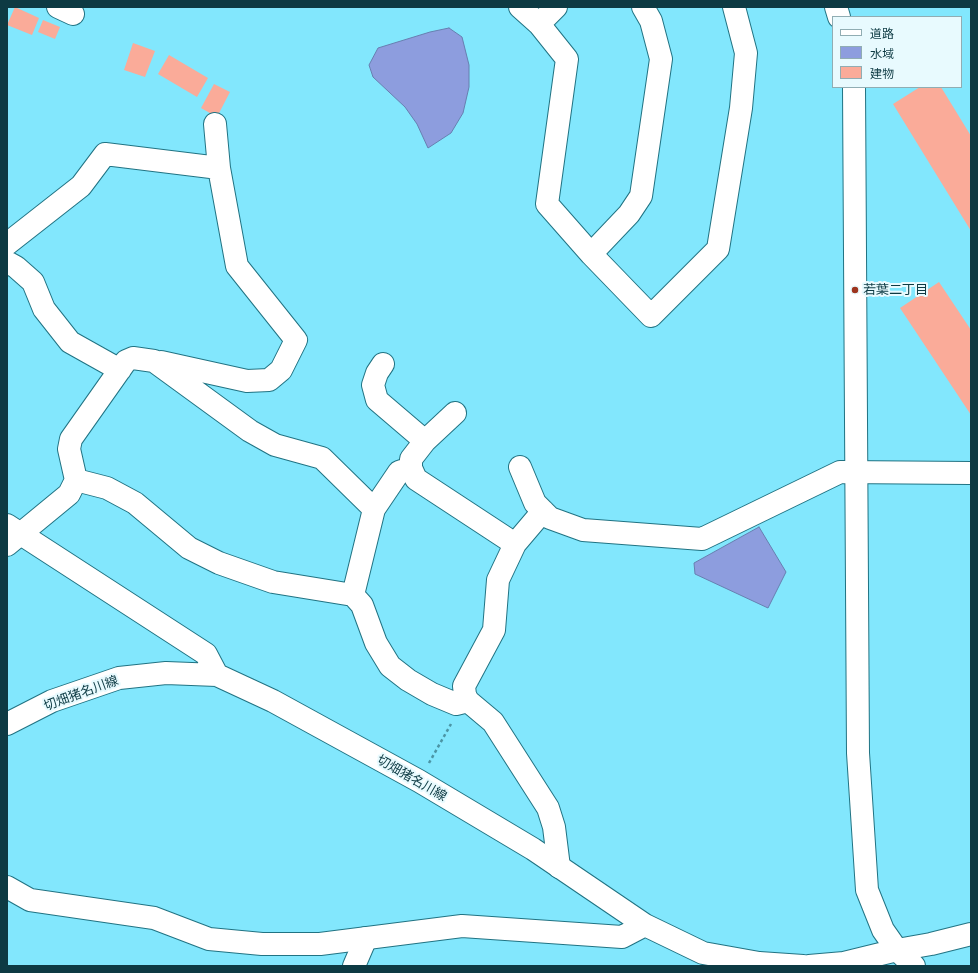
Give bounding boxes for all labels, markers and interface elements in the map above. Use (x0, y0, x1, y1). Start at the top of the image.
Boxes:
legend (832, 16, 962, 88)
text: 道路 (870, 26, 894, 40)
text: 水域 (870, 46, 894, 60)
text: 建物 (870, 66, 894, 80)
place label: 若葉二丁目 (863, 282, 928, 298)
marker: 若葉二丁目 (850, 285, 860, 295)
street label: 切畑猪名川線 (42, 672, 120, 714)
street label: 切畑猪名川線 (374, 752, 450, 804)

